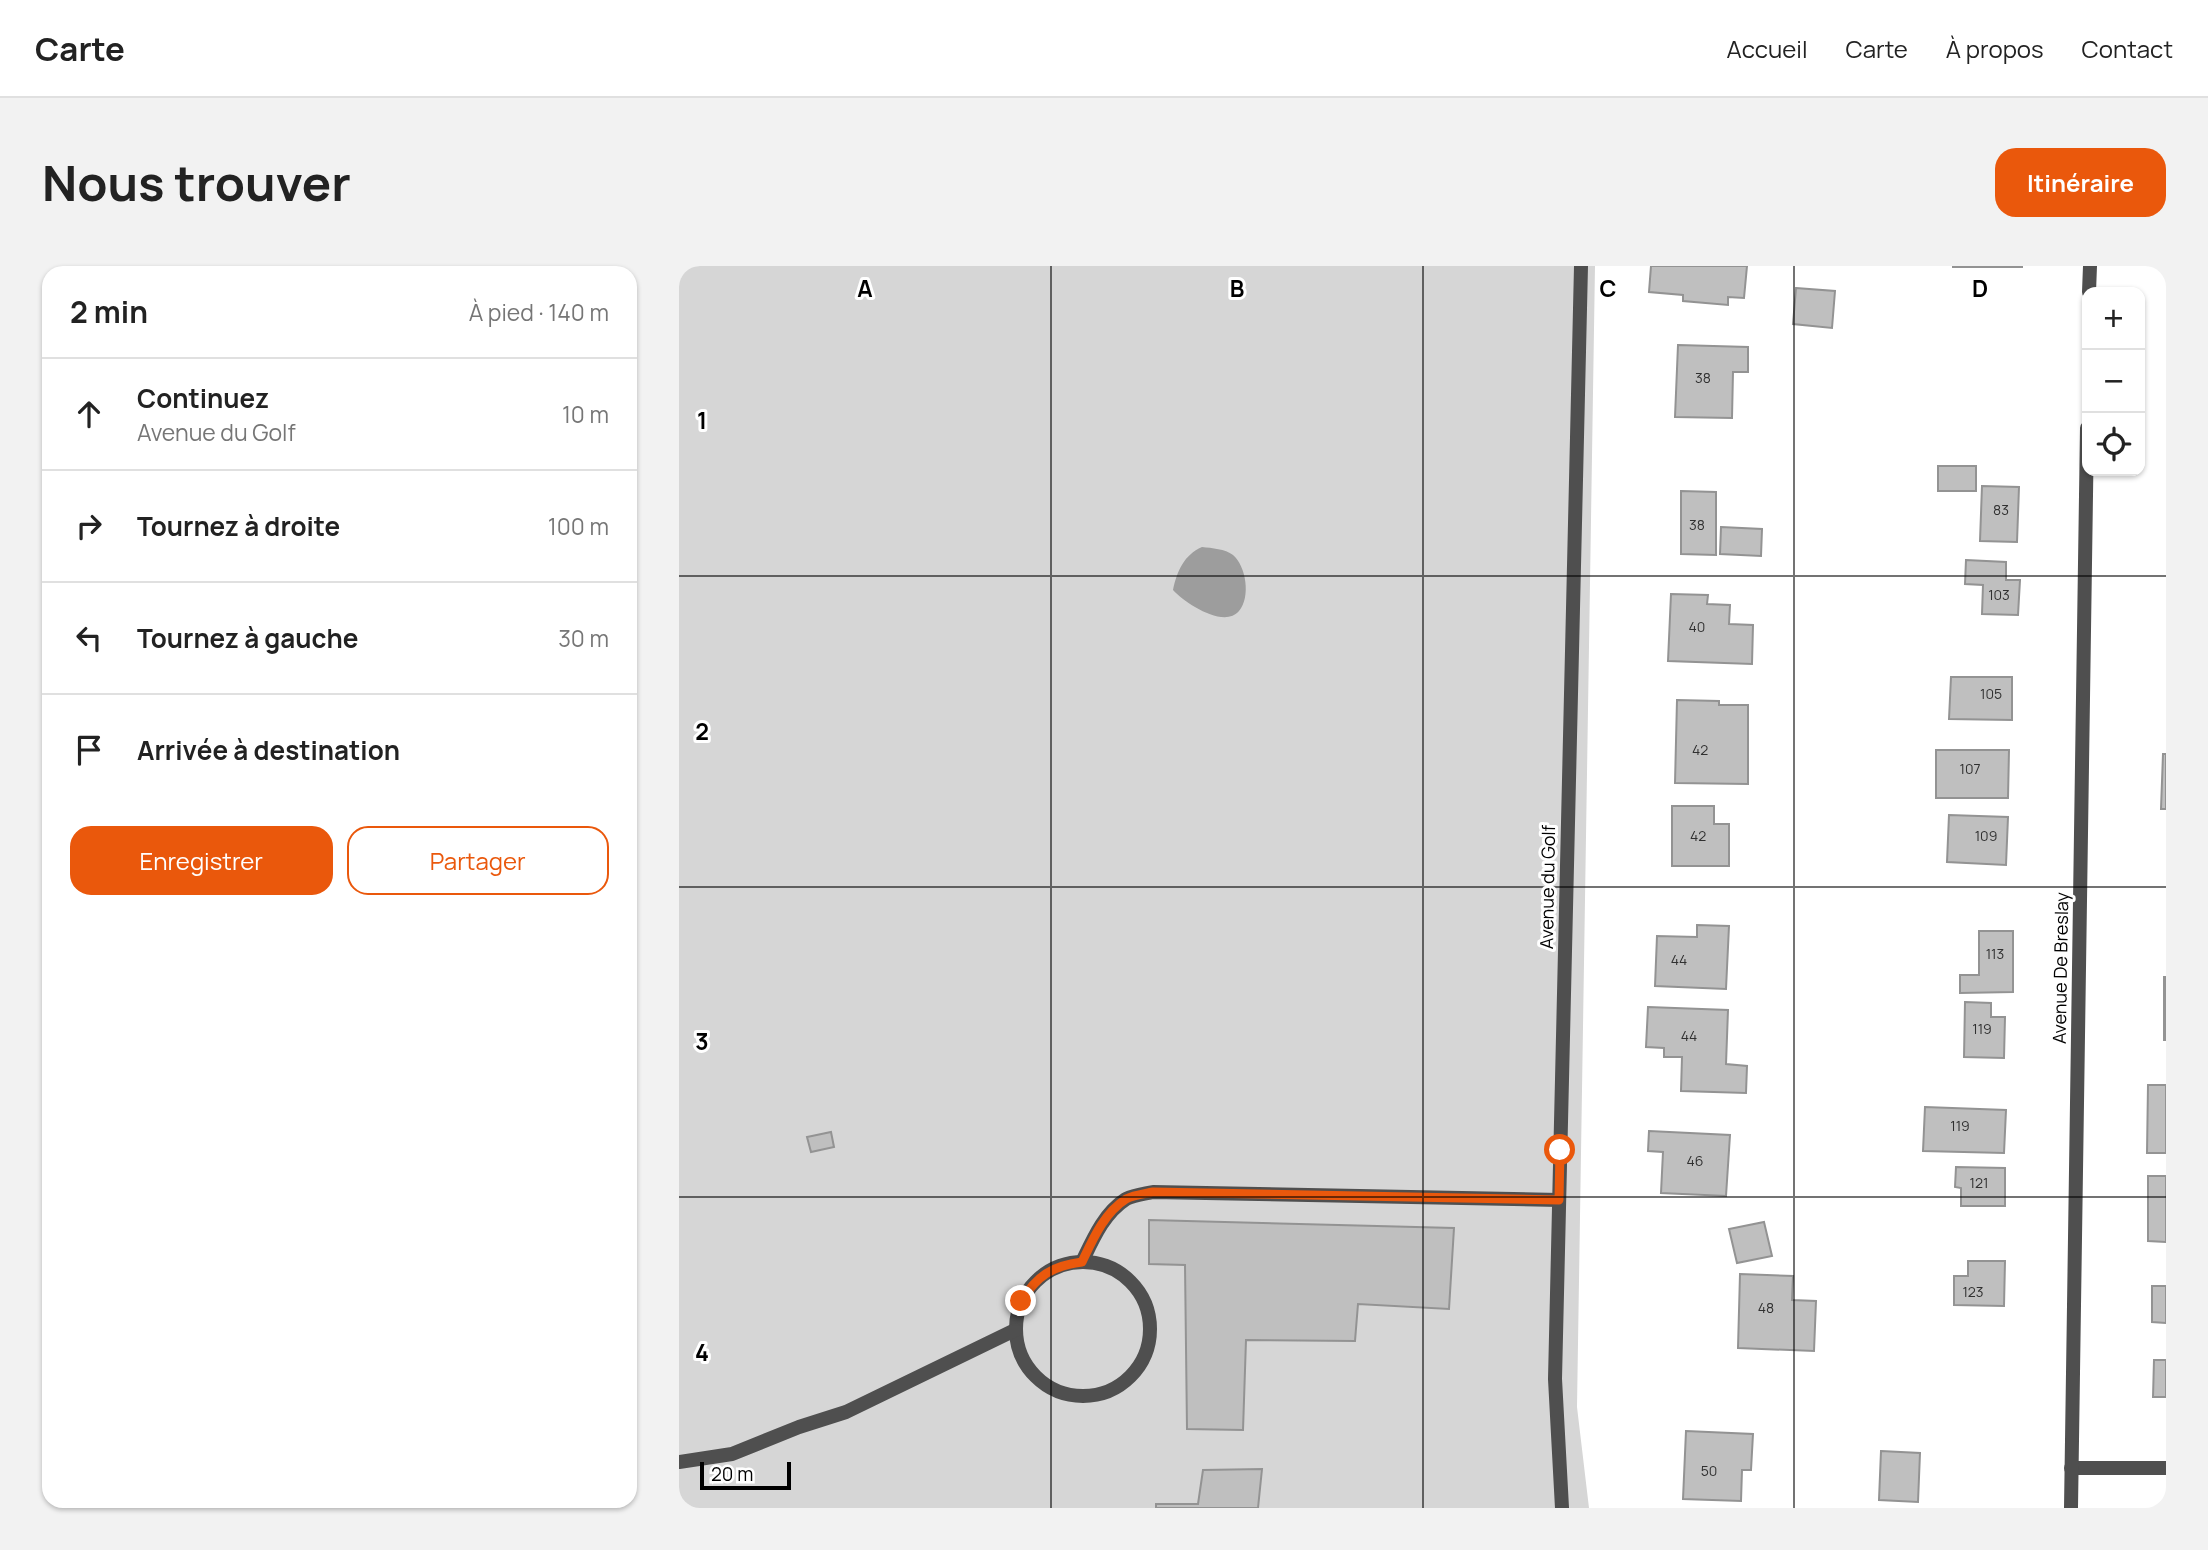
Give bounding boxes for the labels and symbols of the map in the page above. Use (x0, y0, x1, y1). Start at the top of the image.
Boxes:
text: A (857, 272, 873, 304)
text: B (1230, 272, 1244, 304)
text: C (1600, 272, 1617, 304)
text: D (1972, 272, 1988, 304)
house number: 38 (1695, 368, 1711, 387)
text: 1 (697, 404, 707, 436)
house number: 83 (1993, 500, 2009, 519)
house number: 38 (1689, 515, 1705, 534)
house number: 103 (1988, 585, 2010, 604)
house number: 40 (1689, 617, 1705, 636)
house number: 105 (1980, 684, 2002, 703)
text: 2 (695, 715, 709, 747)
house number: 42 (1692, 740, 1708, 759)
house number: 107 (1959, 759, 1981, 778)
street label: Avenue du Golf (1534, 824, 1560, 949)
house number: 42 (1690, 826, 1706, 845)
house number: 109 (1975, 826, 1997, 845)
street label: Avenue De Breslay (2047, 891, 2073, 1044)
house number: 113 (1986, 944, 2004, 963)
house number: 44 (1671, 950, 1687, 969)
house number: 119 (1972, 1019, 1992, 1038)
text: 3 (695, 1025, 709, 1057)
house number: 44 (1681, 1026, 1697, 1045)
house number: 119 (1950, 1116, 1970, 1135)
route start (1544, 1134, 1575, 1165)
house number: 46 (1687, 1151, 1703, 1170)
house number: 121 (1970, 1173, 1988, 1192)
house number: 123 (1962, 1282, 1984, 1301)
route end (1005, 1285, 1036, 1316)
house number: 48 (1758, 1298, 1774, 1317)
text: 4 (695, 1336, 709, 1368)
scale bar (700, 1459, 791, 1491)
house number: 50 (1701, 1461, 1717, 1480)

